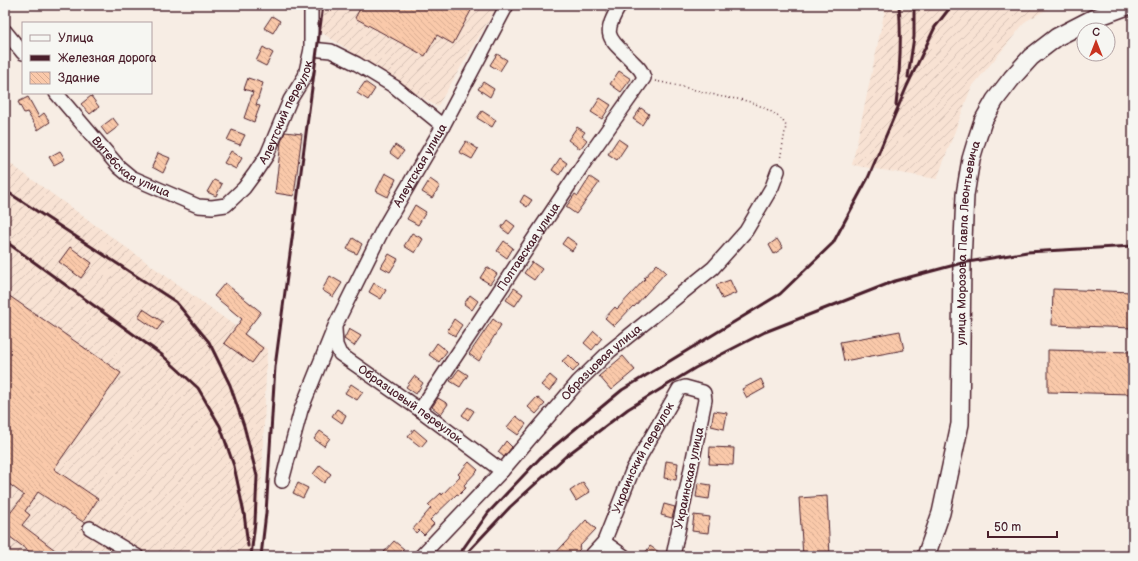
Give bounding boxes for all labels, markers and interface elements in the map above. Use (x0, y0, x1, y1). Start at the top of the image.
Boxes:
legend (22, 22, 152, 94)
north arrow (1076, 22, 1116, 62)
text: С (1092, 26, 1100, 39)
text: Улица (58, 31, 94, 46)
text: Железная дорога (58, 51, 156, 66)
street label: Алеутский переулок (255, 59, 316, 168)
text: Здание (58, 71, 100, 86)
street label: Алеутская улица (390, 121, 451, 211)
street label: Витебская улица (88, 134, 172, 201)
street label: улица Морозова Павла Леонтьевича (954, 139, 984, 346)
street label: Полтавская улица (494, 200, 564, 294)
street label: Образцовая улица (559, 321, 645, 404)
street label: Образцовый переулок (355, 362, 466, 447)
street label: Украинский переулок (609, 399, 678, 516)
street label: Украинская улица (671, 426, 708, 530)
scale bar (988, 513, 1057, 539)
text: 50 m (994, 520, 1021, 535)

